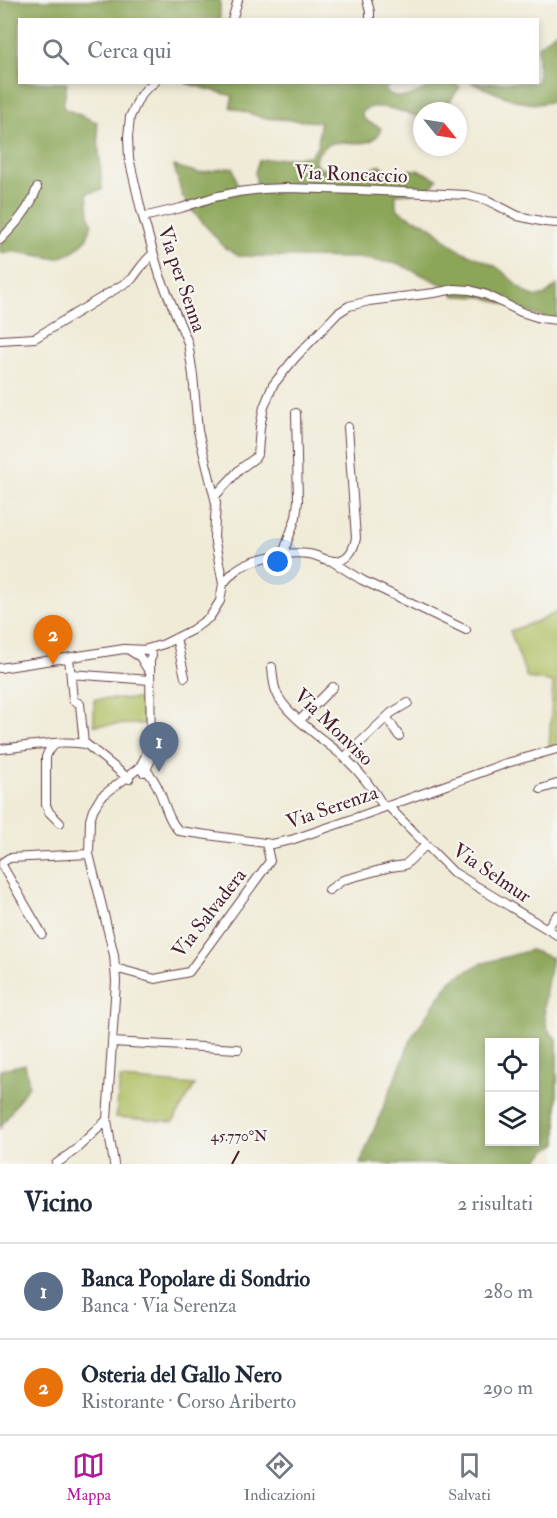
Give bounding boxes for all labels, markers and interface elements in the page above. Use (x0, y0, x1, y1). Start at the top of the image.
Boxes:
search box (18, 18, 539, 84)
icon: search (39, 35, 72, 68)
text: Cerca qui (87, 37, 172, 65)
north arrow (413, 102, 467, 156)
street label: Via Roncaccio (294, 160, 408, 188)
street label: Via per Senna (151, 223, 212, 336)
your location (263, 547, 292, 576)
pin: 2 (34, 616, 72, 665)
street label: Via Monviso (289, 683, 379, 771)
pin: 1 (140, 722, 178, 772)
street label: Via Serenza (283, 779, 382, 834)
street label: Via Selmur (448, 838, 537, 909)
street label: Via Salvadera (166, 863, 252, 963)
map controls (485, 1038, 539, 1146)
button: locate (485, 1038, 539, 1092)
button: layers (485, 1092, 539, 1146)
text: 45.770°N (211, 1127, 268, 1146)
text: Vicino (24, 1187, 92, 1219)
text: 2 risultati (457, 1191, 533, 1216)
text: Banca Popolare di Sondrio (81, 1265, 310, 1293)
text: 1 (40, 1279, 47, 1304)
text: 280 m (483, 1279, 533, 1304)
text: Banca · Via Serenza (81, 1293, 237, 1318)
text: Osteria del Gallo Nero (81, 1361, 282, 1389)
text: 2 (38, 1375, 49, 1400)
text: 290 m (483, 1375, 533, 1400)
text: Ristorante · Corso Ariberto (81, 1389, 296, 1414)
tab: Mappa (66, 1449, 111, 1505)
tab: Indicazioni (244, 1449, 316, 1505)
tab: Salvati (448, 1449, 491, 1505)

